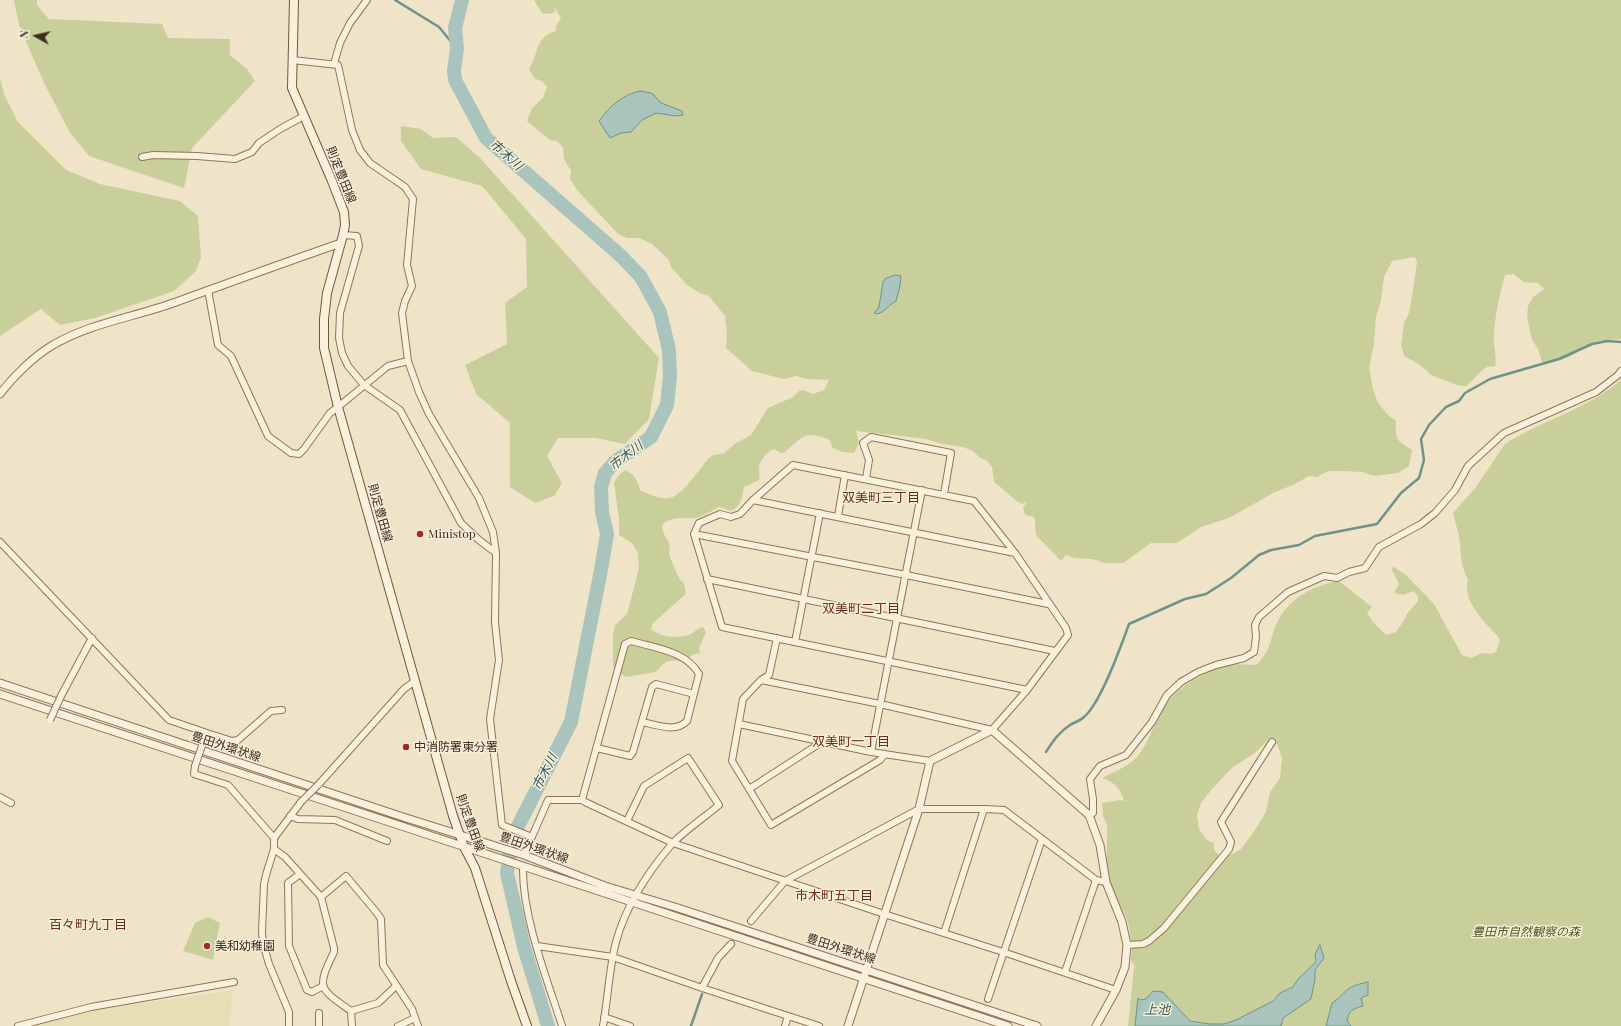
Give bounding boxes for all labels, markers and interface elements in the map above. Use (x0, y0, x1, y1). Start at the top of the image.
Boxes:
north arrow (16, 16, 56, 56)
text: N (16, 29, 32, 39)
water label: 市木川 (486, 136, 526, 174)
street label: 則定豊田線 (323, 144, 359, 206)
water label: 市木川 (606, 438, 646, 474)
street label: 則定豊田線 (365, 482, 395, 544)
district label: 双美町三丁目 (842, 490, 920, 506)
place label: Ministop (428, 527, 476, 541)
marker: Ministop (415, 529, 425, 539)
district label: 双美町二丁目 (822, 601, 900, 617)
street label: 豊田外環状線 (190, 729, 262, 765)
district label: 双美町一丁目 (812, 734, 890, 750)
place label: 中消防署東分署 (414, 740, 498, 754)
marker: 中消防署東分署 (401, 742, 411, 752)
water label: 市木川 (529, 751, 561, 793)
street label: 則定豊田線 (453, 792, 487, 854)
street label: 豊田外環状線 (498, 829, 570, 867)
district label: 市木町五丁目 (795, 888, 873, 904)
district label: 百々町九丁目 (49, 917, 127, 933)
park label: 豊田市自然観察の森 (1472, 925, 1580, 939)
street label: 豊田外環状線 (805, 931, 877, 967)
place label: 美和幼稚園 (215, 939, 275, 953)
marker: 美和幼稚園 (202, 941, 212, 951)
water label: 上池 (1144, 1002, 1170, 1018)

